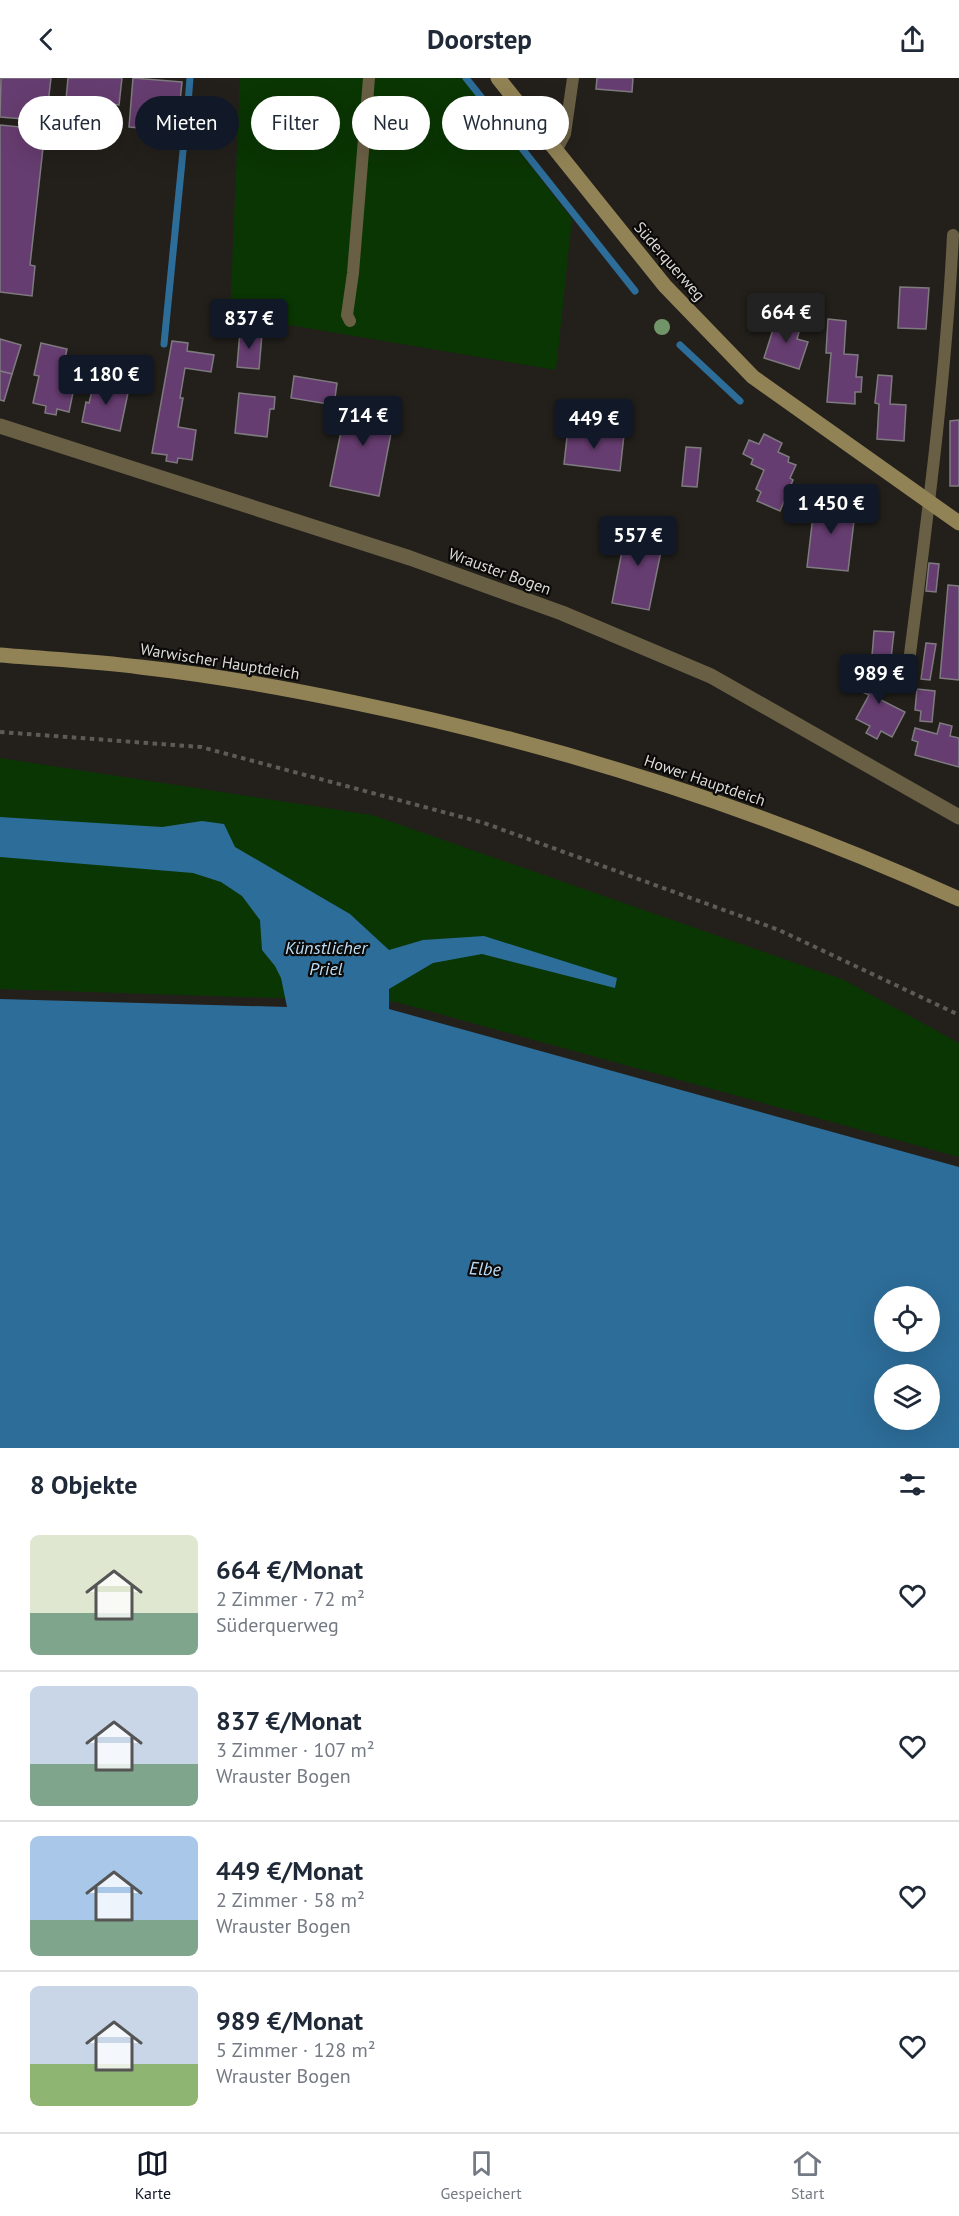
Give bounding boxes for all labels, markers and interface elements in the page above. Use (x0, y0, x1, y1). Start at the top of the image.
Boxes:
text: Doorstep (427, 22, 532, 56)
icon: back (30, 23, 63, 56)
icon: share (896, 23, 929, 56)
chip: Kaufen (18, 96, 123, 150)
chip: Mieten (135, 96, 239, 150)
chip: Filter (251, 96, 340, 150)
chip: Neu (352, 96, 430, 150)
chip: Wohnung (442, 96, 569, 150)
street label: Süderquerweg (630, 217, 710, 305)
pin: 664 € (744, 293, 828, 344)
pin: 837 € (207, 299, 291, 350)
text: 664 € (761, 299, 811, 325)
text: 837 € (224, 305, 274, 331)
pin: 1 180 € (51, 355, 161, 406)
text: 1 180 € (73, 361, 139, 387)
pin: 714 € (321, 396, 405, 447)
pin: 449 € (552, 399, 636, 450)
text: 714 € (338, 402, 388, 428)
text: 449 € (569, 405, 619, 431)
pin: 1 450 € (776, 484, 886, 535)
text: 1 450 € (798, 490, 864, 516)
pin: 557 € (596, 516, 680, 567)
text: 557 € (613, 522, 663, 548)
street label: Wrauster Bogen (446, 543, 554, 599)
street label: Warwischer Hauptdeich (139, 639, 301, 683)
pin: 989 € (837, 654, 921, 705)
text: 989 € (854, 660, 904, 686)
street label: Hower Hauptdeich (642, 750, 768, 810)
water label: Künstlicher Priel (285, 936, 368, 980)
water label: Elbe (469, 1256, 502, 1281)
map controls (874, 1286, 940, 1430)
button: locate (874, 1286, 940, 1352)
button: layers (874, 1364, 940, 1430)
text: 8 Objekte (30, 1468, 137, 1501)
icon: filters (896, 1468, 929, 1501)
text: 664 €/Monat (216, 1553, 363, 1586)
icon: home (78, 1559, 150, 1631)
icon: heart (896, 1579, 929, 1612)
text: 2 Zimmer · 72 m² (216, 1586, 365, 1612)
text: Süderquerweg (216, 1612, 339, 1638)
text: 837 €/Monat (216, 1704, 362, 1737)
icon: home (78, 1710, 150, 1782)
icon: heart (896, 1730, 929, 1763)
text: 3 Zimmer · 107 m² (216, 1737, 375, 1763)
text: Wrauster Bogen (216, 1763, 351, 1789)
text: 449 €/Monat (216, 1854, 363, 1887)
icon: home (78, 1860, 150, 1932)
icon: heart (896, 1880, 929, 1913)
text: 2 Zimmer · 58 m² (216, 1887, 365, 1913)
text: Wrauster Bogen (216, 1913, 351, 1939)
text: 989 €/Monat (216, 2004, 363, 2037)
icon: home (78, 2010, 150, 2082)
icon: heart (896, 2030, 929, 2063)
text: 5 Zimmer · 128 m² (216, 2037, 376, 2063)
text: Wrauster Bogen (216, 2063, 351, 2089)
tab: Karte (135, 2147, 171, 2203)
tab: Gespeichert (441, 2147, 522, 2203)
tab: Start (791, 2147, 824, 2203)

